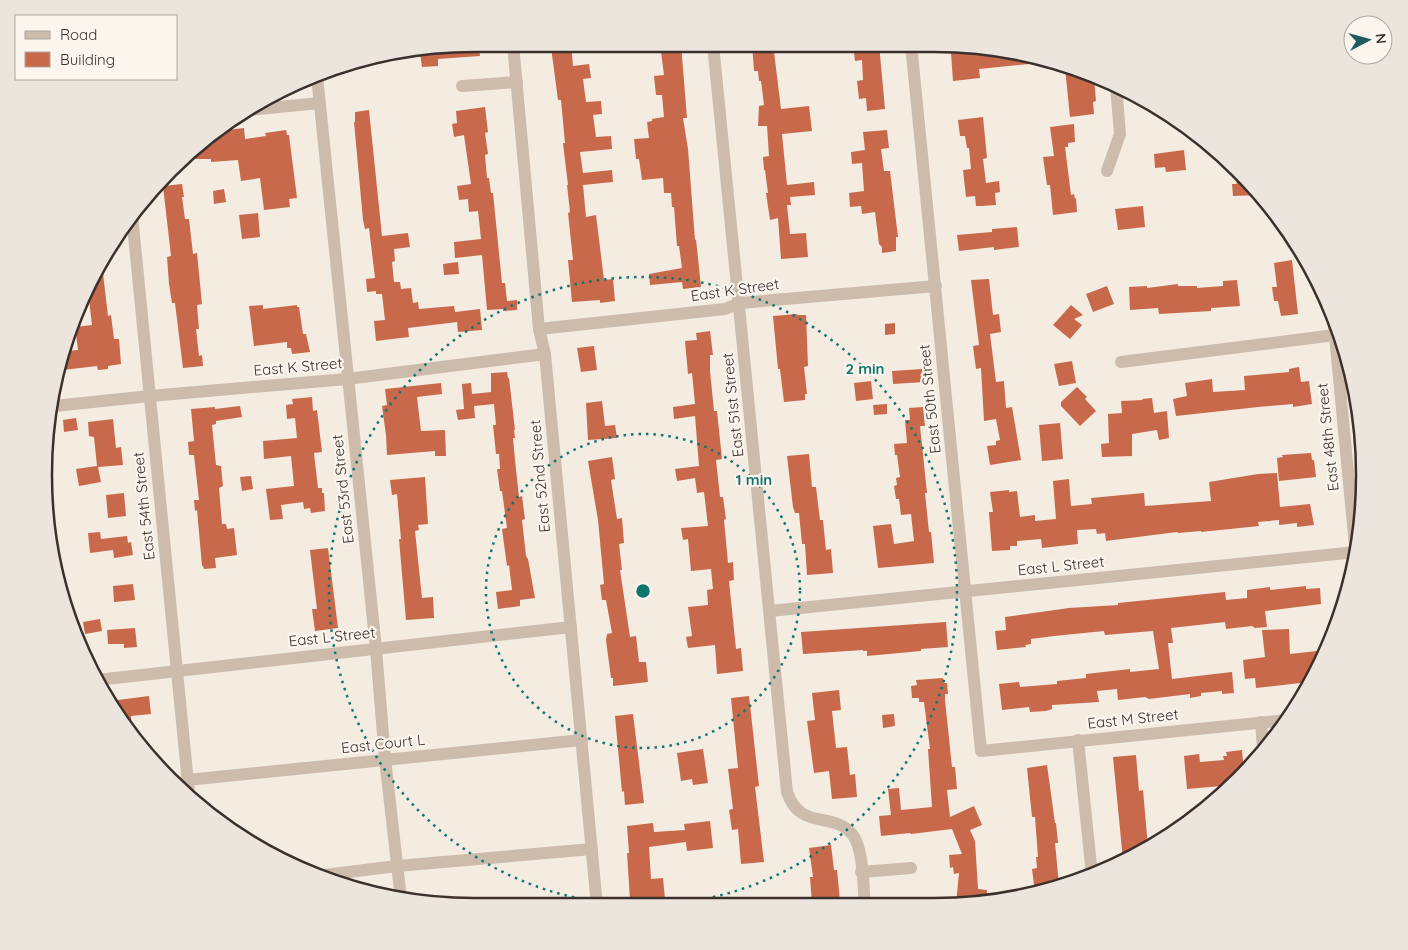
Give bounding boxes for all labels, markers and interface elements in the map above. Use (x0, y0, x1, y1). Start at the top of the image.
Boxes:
legend (15, 15, 178, 80)
north arrow (1343, 15, 1393, 65)
text: Road (60, 25, 97, 44)
text: N (1371, 33, 1390, 45)
text: Building (60, 50, 115, 69)
street label: East K Street (690, 274, 780, 305)
street label: East 50th Street (914, 344, 945, 455)
street label: East 51st Street (718, 352, 747, 458)
street label: East K Street (253, 353, 343, 380)
text: 2 min (845, 359, 885, 378)
street label: East 48th Street (1312, 382, 1343, 492)
street label: East 52nd Street (525, 419, 554, 533)
street label: East 53rd Street (327, 434, 358, 544)
street label: East 54th Street (128, 451, 159, 561)
text: 1 min (736, 470, 772, 489)
street label: East L Street (1017, 552, 1105, 579)
centre of rings (634, 582, 652, 600)
street label: East L Street (288, 623, 376, 650)
street label: East M Street (1087, 704, 1179, 733)
street label: East Court L (340, 730, 426, 757)

